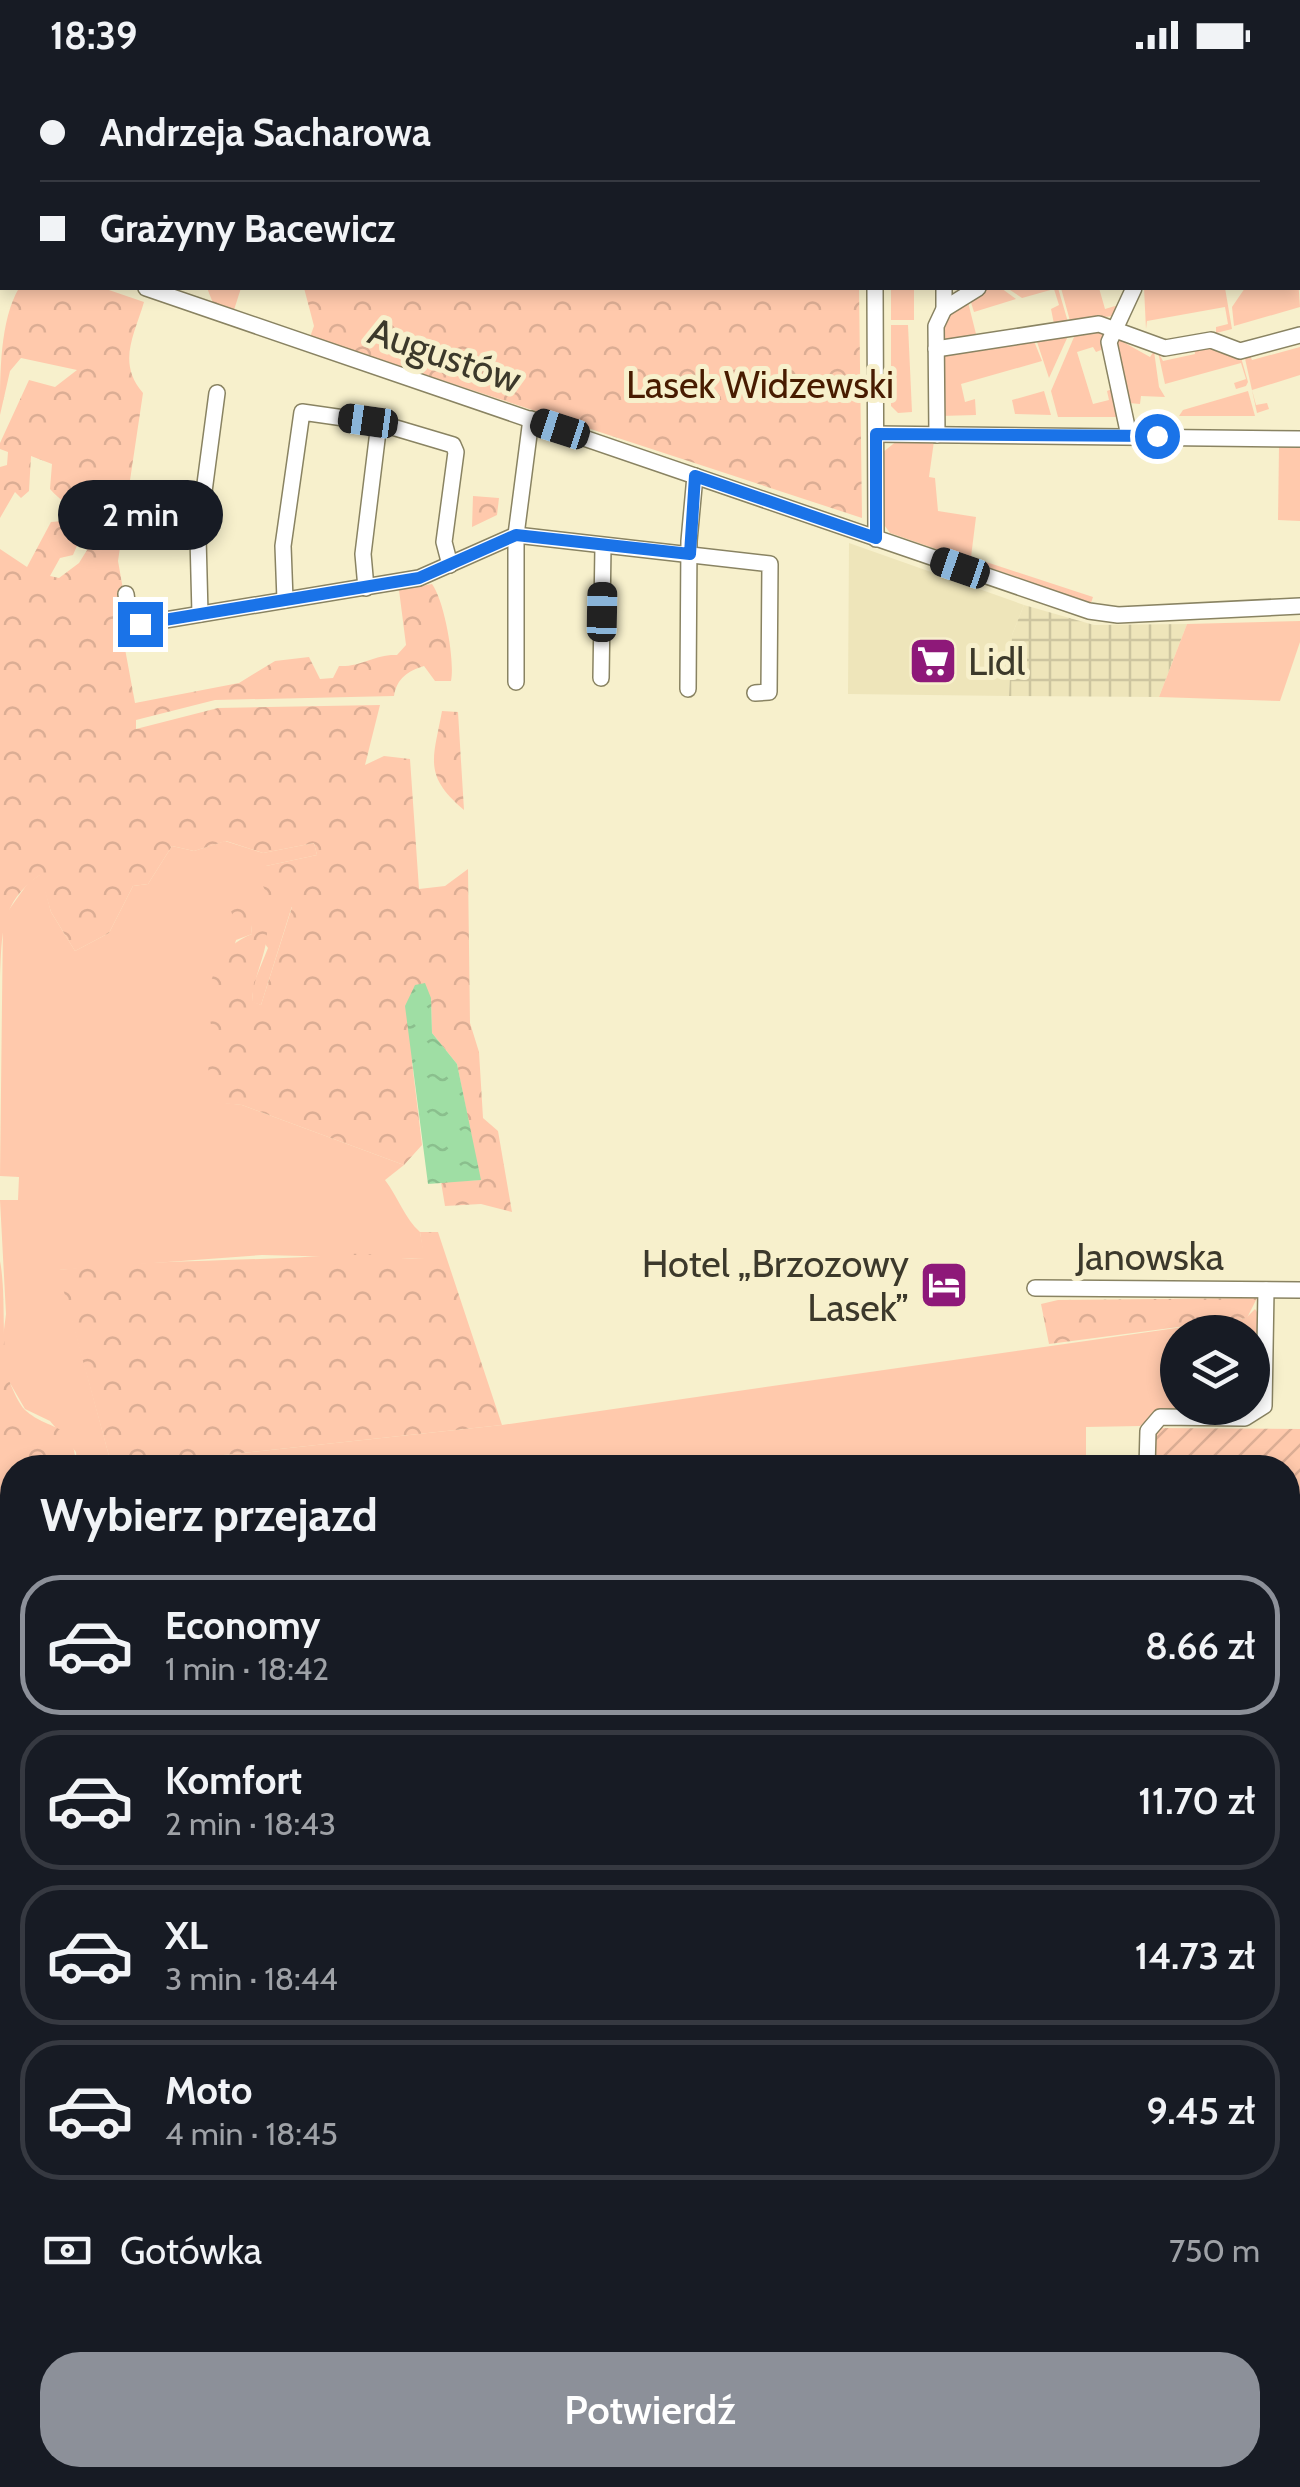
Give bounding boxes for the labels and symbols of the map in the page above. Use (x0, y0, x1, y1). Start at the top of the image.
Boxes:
street label: Augustów (362, 307, 528, 403)
park label: Lasek Widzewski (626, 361, 894, 408)
car (336, 402, 400, 440)
car (527, 405, 593, 453)
route start (1135, 414, 1180, 459)
callout: 2 min (58, 479, 222, 549)
car (927, 544, 993, 592)
car (586, 582, 618, 642)
route end (118, 602, 163, 647)
supermarket icon: Lidl (907, 635, 959, 687)
place label: Lidl (968, 638, 1025, 685)
street label: Janowska (1075, 1233, 1224, 1280)
place label: Hotel „Brzozowy Lasek” (642, 1240, 909, 1331)
hotel icon: Hotel „Brzozowy Lasek” (918, 1259, 970, 1311)

